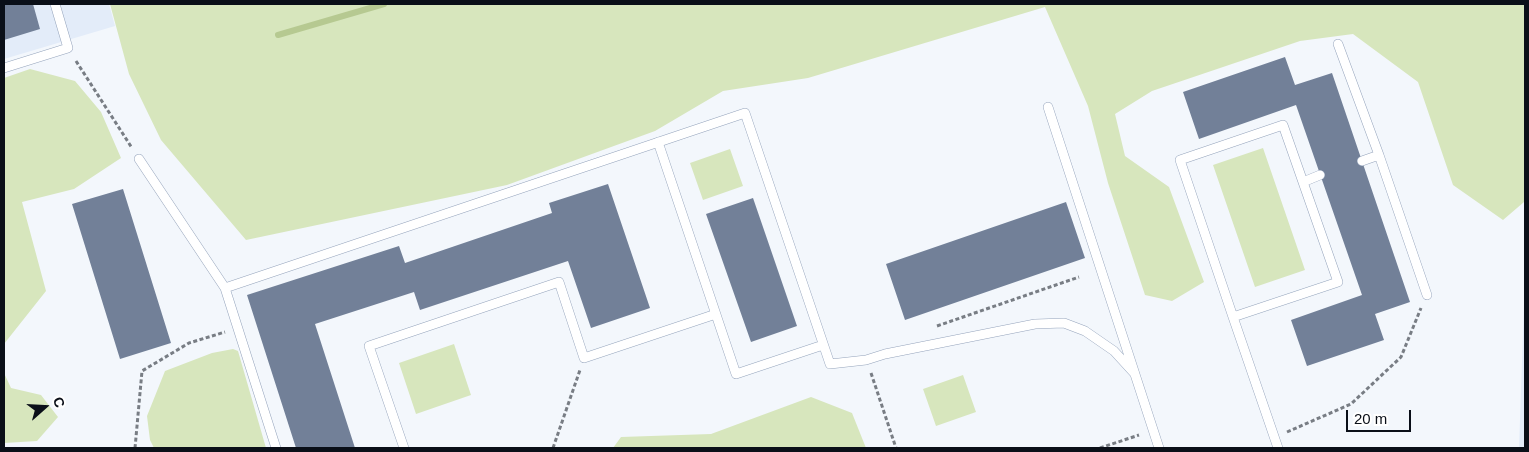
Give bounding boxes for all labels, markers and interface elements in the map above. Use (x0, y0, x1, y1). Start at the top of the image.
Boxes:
north arrow (20, 382, 70, 432)
text: С (50, 395, 68, 410)
scale bar (1349, 400, 1414, 432)
text: 20 m (1354, 410, 1387, 427)

